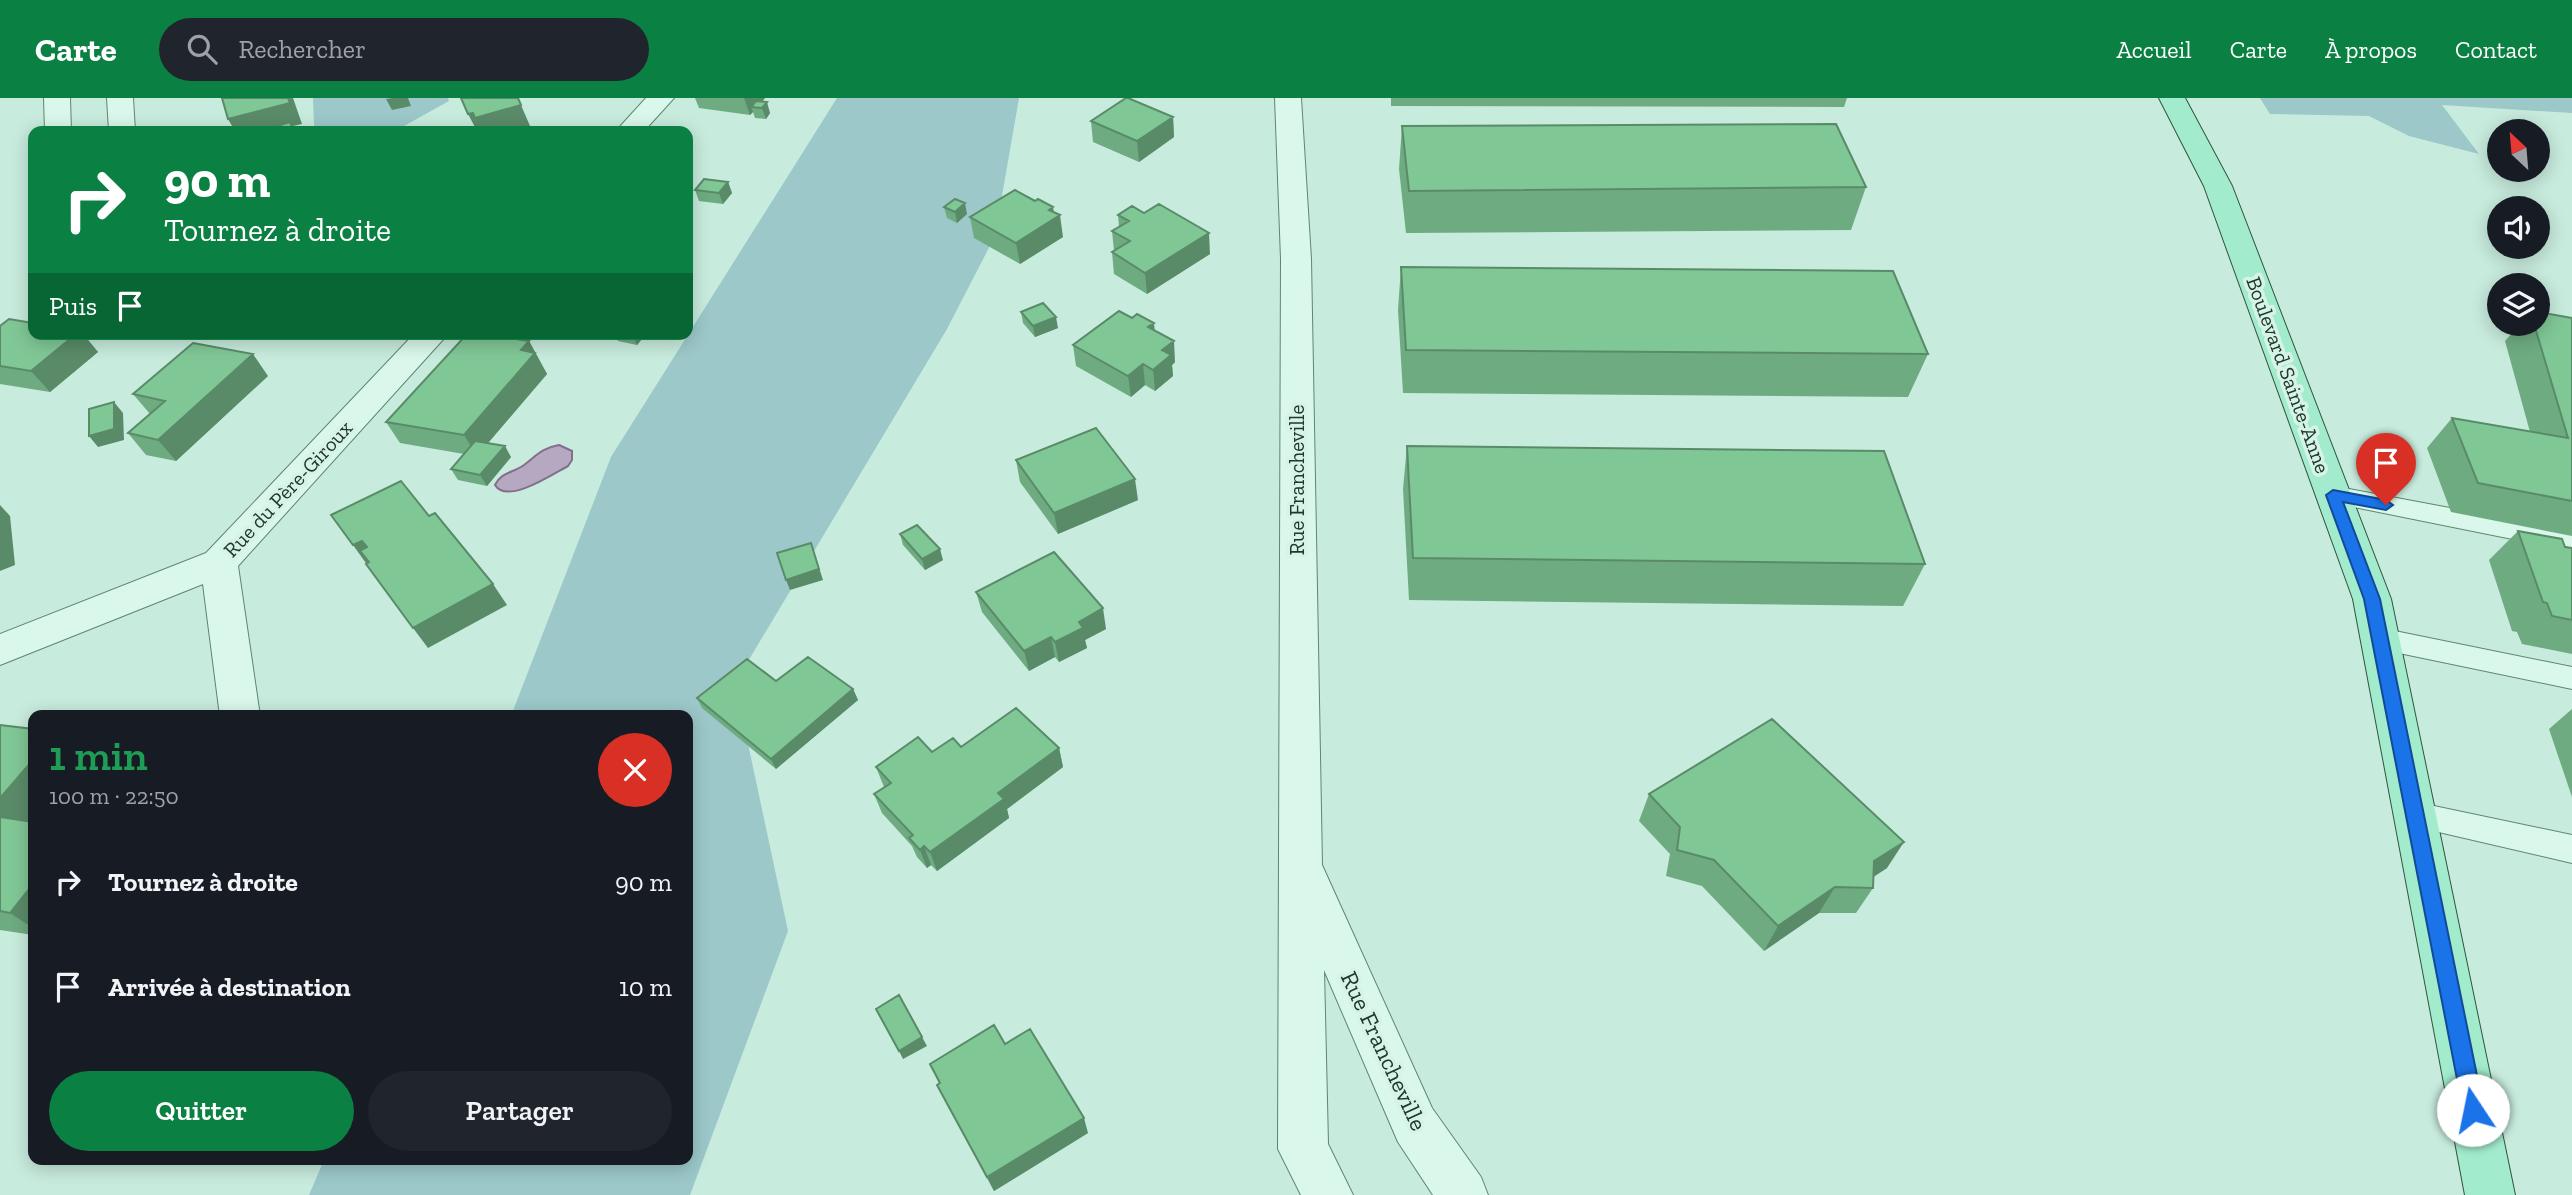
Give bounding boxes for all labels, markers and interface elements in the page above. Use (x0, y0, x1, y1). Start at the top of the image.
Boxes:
search box (159, 18, 649, 81)
text: Carte (35, 30, 117, 69)
icon: search (183, 30, 221, 68)
text: Rechercher (239, 33, 366, 65)
text: Accueil (2116, 35, 2192, 64)
text: Carte (2230, 35, 2287, 64)
text: À propos (2325, 35, 2417, 64)
text: Contact (2455, 35, 2537, 64)
north arrow (2487, 119, 2550, 182)
map controls (2487, 119, 2550, 336)
text: 90 m (164, 151, 271, 210)
icon: right (49, 154, 140, 245)
button: sound (2487, 196, 2550, 259)
text: Tournez à droite (164, 211, 391, 249)
street label: Boulevard Sainte-Anne (2241, 273, 2336, 477)
button: layers (2487, 273, 2550, 336)
icon: arrive (111, 287, 149, 325)
text: Puis (49, 290, 97, 322)
street label: Rue Francheville (1284, 405, 1309, 555)
street label: Rue du Père-Giroux (218, 415, 357, 562)
pin (2356, 433, 2416, 505)
icon: arrive (2367, 444, 2405, 482)
text: 1 min (49, 730, 148, 781)
button: close (598, 733, 672, 807)
text: 100 m · 22:50 (49, 782, 179, 810)
icon: right (49, 863, 87, 901)
text: Tournez à droite (108, 866, 298, 898)
text: 90 m (615, 866, 672, 898)
street label: Rue Francheville (1335, 967, 1434, 1135)
icon: arrive (49, 968, 87, 1006)
text: Arrivée à destination (108, 971, 351, 1003)
text: 10 m (619, 971, 672, 1003)
button: Quitter (49, 1071, 354, 1151)
button: Partager (368, 1071, 672, 1151)
position arrow (2436, 1073, 2510, 1147)

